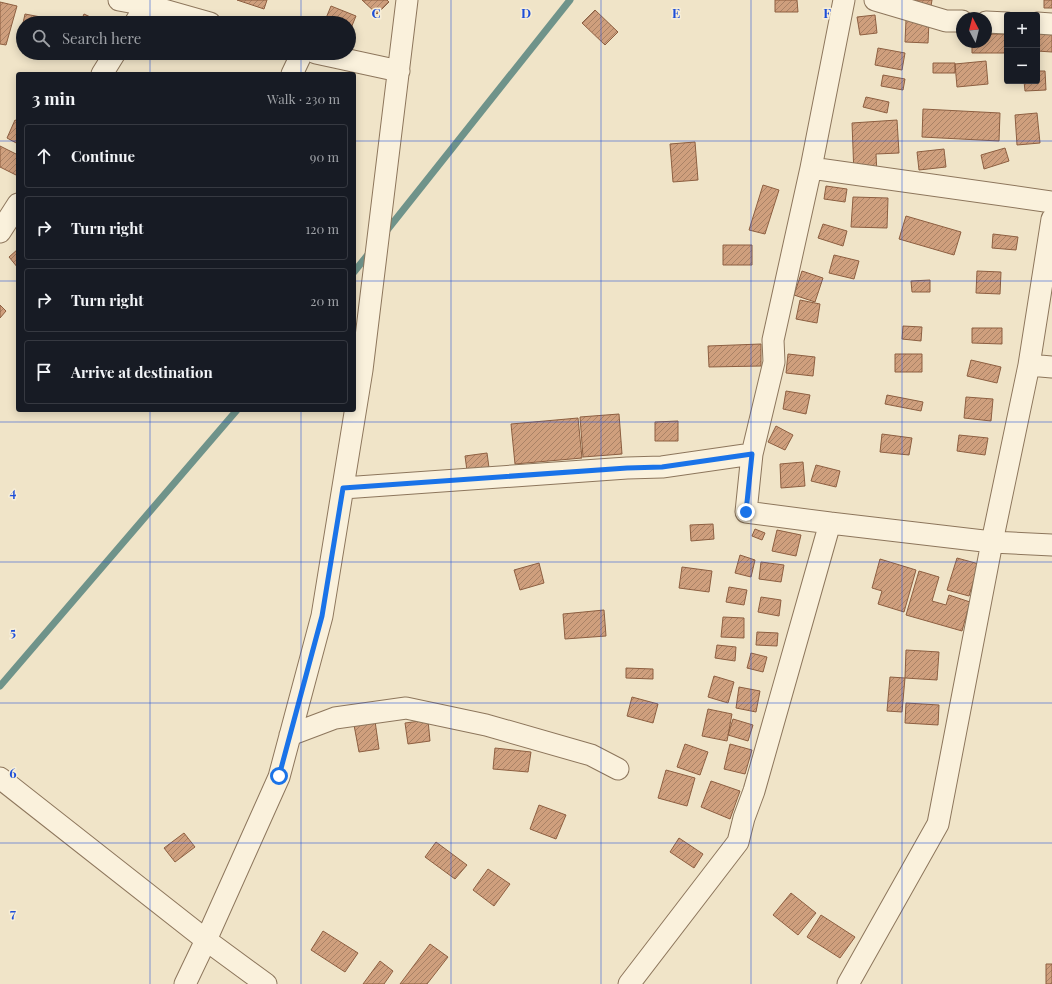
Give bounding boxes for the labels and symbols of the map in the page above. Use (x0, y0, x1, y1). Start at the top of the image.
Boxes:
text: C (371, 4, 381, 21)
text: D (521, 4, 531, 21)
text: E (672, 4, 680, 21)
text: F (823, 4, 831, 21)
north arrow (956, 12, 992, 48)
text: 4 (10, 483, 17, 500)
route end (737, 503, 755, 521)
text: 5 (10, 623, 16, 640)
text: 6 (9, 764, 17, 781)
route start (270, 767, 288, 785)
text: 7 (10, 904, 16, 921)

